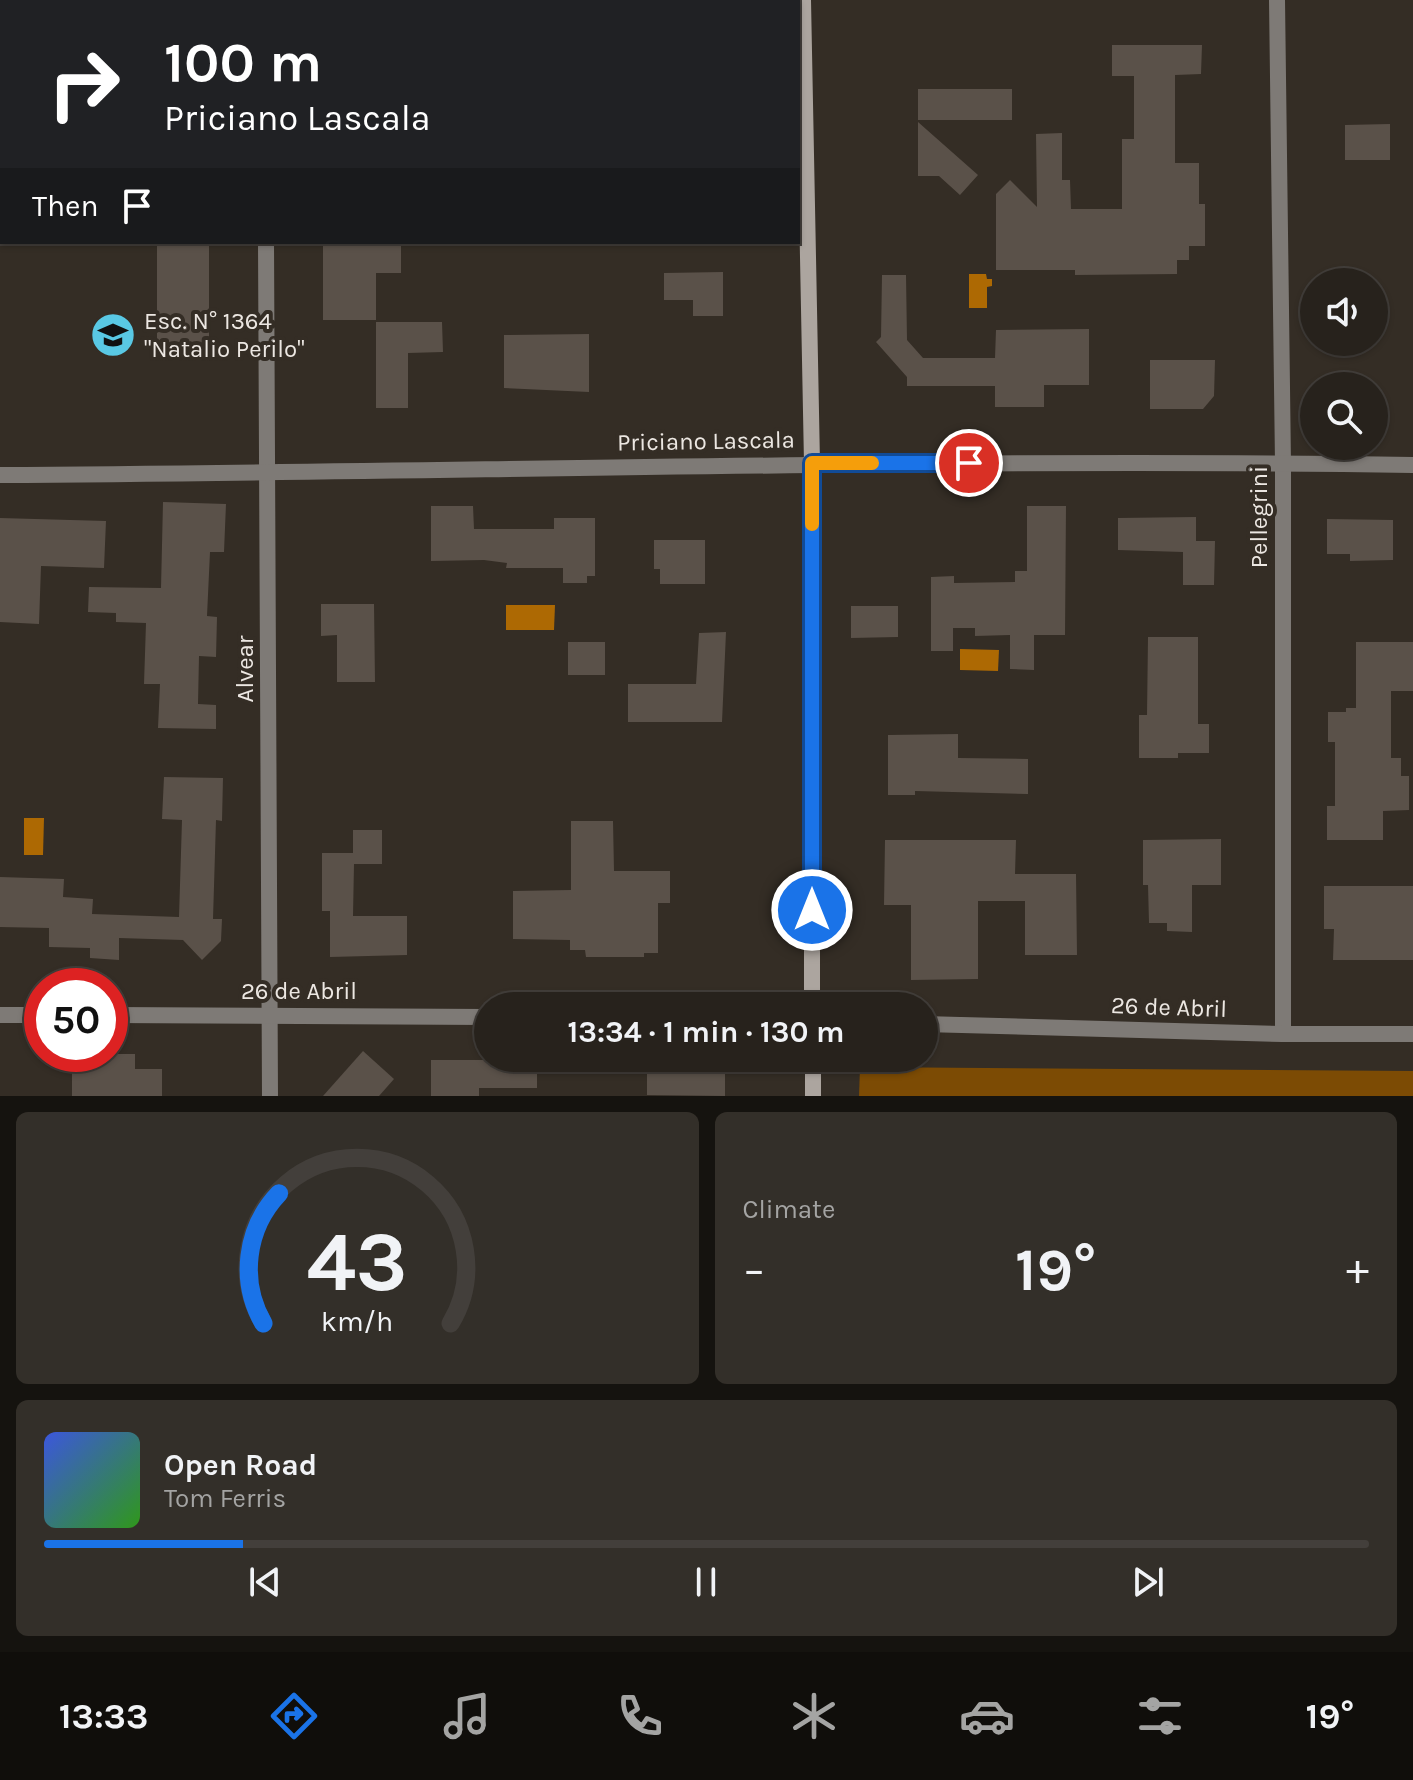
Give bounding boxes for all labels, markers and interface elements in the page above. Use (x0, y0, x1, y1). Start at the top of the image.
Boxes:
text: 100 m (164, 30, 322, 95)
icon: right (32, 32, 136, 136)
text: Priciano Lascala (164, 97, 431, 139)
icon: arrive (115, 184, 159, 228)
text: Then (32, 188, 99, 224)
map controls (1300, 268, 1388, 460)
button: sound (1300, 268, 1388, 356)
place label: Esc. N° 1364 "Natalio Perilo" (144, 307, 304, 363)
school or university icon: Esc. N° 1364 "Natalio Perilo" (89, 311, 137, 359)
button: search (1300, 372, 1388, 460)
street label: Priciano Lascala (617, 425, 795, 457)
pin (935, 429, 1003, 497)
icon: arrive (947, 441, 991, 485)
street label: Pellegrini (1245, 466, 1273, 568)
street label: Alvear (231, 635, 259, 702)
position arrow (770, 868, 854, 952)
speed limit sign: 50 (24, 968, 128, 1072)
street label: 26 de Abril (241, 977, 357, 1005)
street label: 26 de Abril (1110, 991, 1228, 1023)
text: 13:34 · 1 min · 130 m (568, 1014, 844, 1050)
text: Climate (743, 1194, 835, 1225)
text: 43 (307, 1214, 408, 1311)
text: 19° (1015, 1235, 1096, 1305)
text: − (743, 1244, 766, 1295)
text: + (1346, 1244, 1369, 1295)
text: km/h (321, 1305, 393, 1338)
text: Open Road (164, 1447, 317, 1483)
text: Tom Ferris (164, 1483, 286, 1514)
icon: previous (243, 1560, 287, 1604)
icon: pause (684, 1560, 728, 1604)
icon: next (1126, 1560, 1170, 1604)
icon: directions (266, 1688, 322, 1744)
icon: music (439, 1688, 495, 1744)
icon: phone (612, 1688, 668, 1744)
icon: climate (786, 1688, 842, 1744)
icon: car (959, 1688, 1015, 1744)
icon: filters (1132, 1688, 1188, 1744)
text: 13:33 (59, 1695, 148, 1737)
text: 19° (1306, 1695, 1354, 1737)

